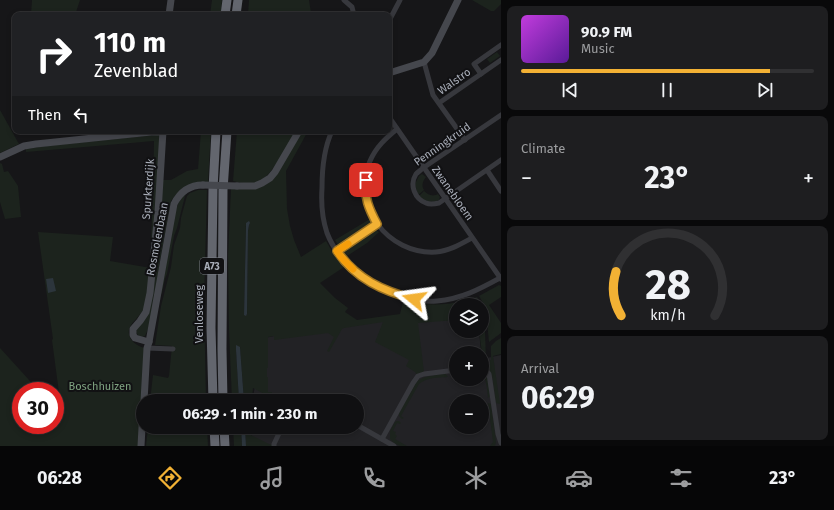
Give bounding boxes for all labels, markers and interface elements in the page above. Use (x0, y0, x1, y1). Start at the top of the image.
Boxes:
text: 90.9 FM (581, 23, 632, 41)
text: 110 m (94, 26, 166, 59)
icon: right (28, 28, 80, 80)
text: Music (581, 41, 615, 56)
text: Zevenblad (94, 60, 178, 82)
street label: Walstro (435, 65, 473, 97)
icon: previous (559, 79, 581, 101)
icon: pause (656, 79, 678, 101)
icon: next (754, 79, 776, 101)
icon: left (70, 104, 92, 126)
text: Then (28, 106, 62, 124)
street label: Penningkruid (411, 120, 473, 169)
text: Climate (521, 141, 565, 156)
street label: Spurkterdijk (140, 158, 157, 220)
text: 23° (644, 160, 691, 196)
pin (349, 163, 383, 197)
street label: Zwanebloem (429, 164, 476, 223)
text: − (521, 165, 532, 192)
text: + (803, 165, 814, 192)
icon: arrive (355, 169, 377, 191)
street label: Rosmolenbaan (144, 201, 171, 277)
road number: A73 (200, 258, 224, 274)
text: 28 (645, 260, 690, 310)
position arrow (393, 278, 435, 320)
street label: Venloseweg (193, 284, 206, 343)
map controls (449, 298, 489, 434)
button: layers (449, 298, 489, 338)
text: km/h (650, 307, 685, 324)
button: + (449, 346, 489, 386)
text: Arrival (521, 361, 559, 376)
park label: Boschhuizen (68, 380, 132, 393)
text: 06:29 (521, 380, 595, 416)
speed limit sign: 30 (12, 382, 64, 434)
button: − (449, 394, 489, 434)
text: 06:29 · 1 min · 230 m (183, 405, 317, 423)
icon: directions (156, 464, 184, 492)
icon: music (258, 464, 286, 492)
icon: phone (360, 464, 388, 492)
icon: climate (462, 464, 490, 492)
icon: car (565, 464, 593, 492)
icon: filters (667, 464, 695, 492)
text: 06:28 (37, 467, 82, 489)
text: 23° (769, 467, 797, 489)

